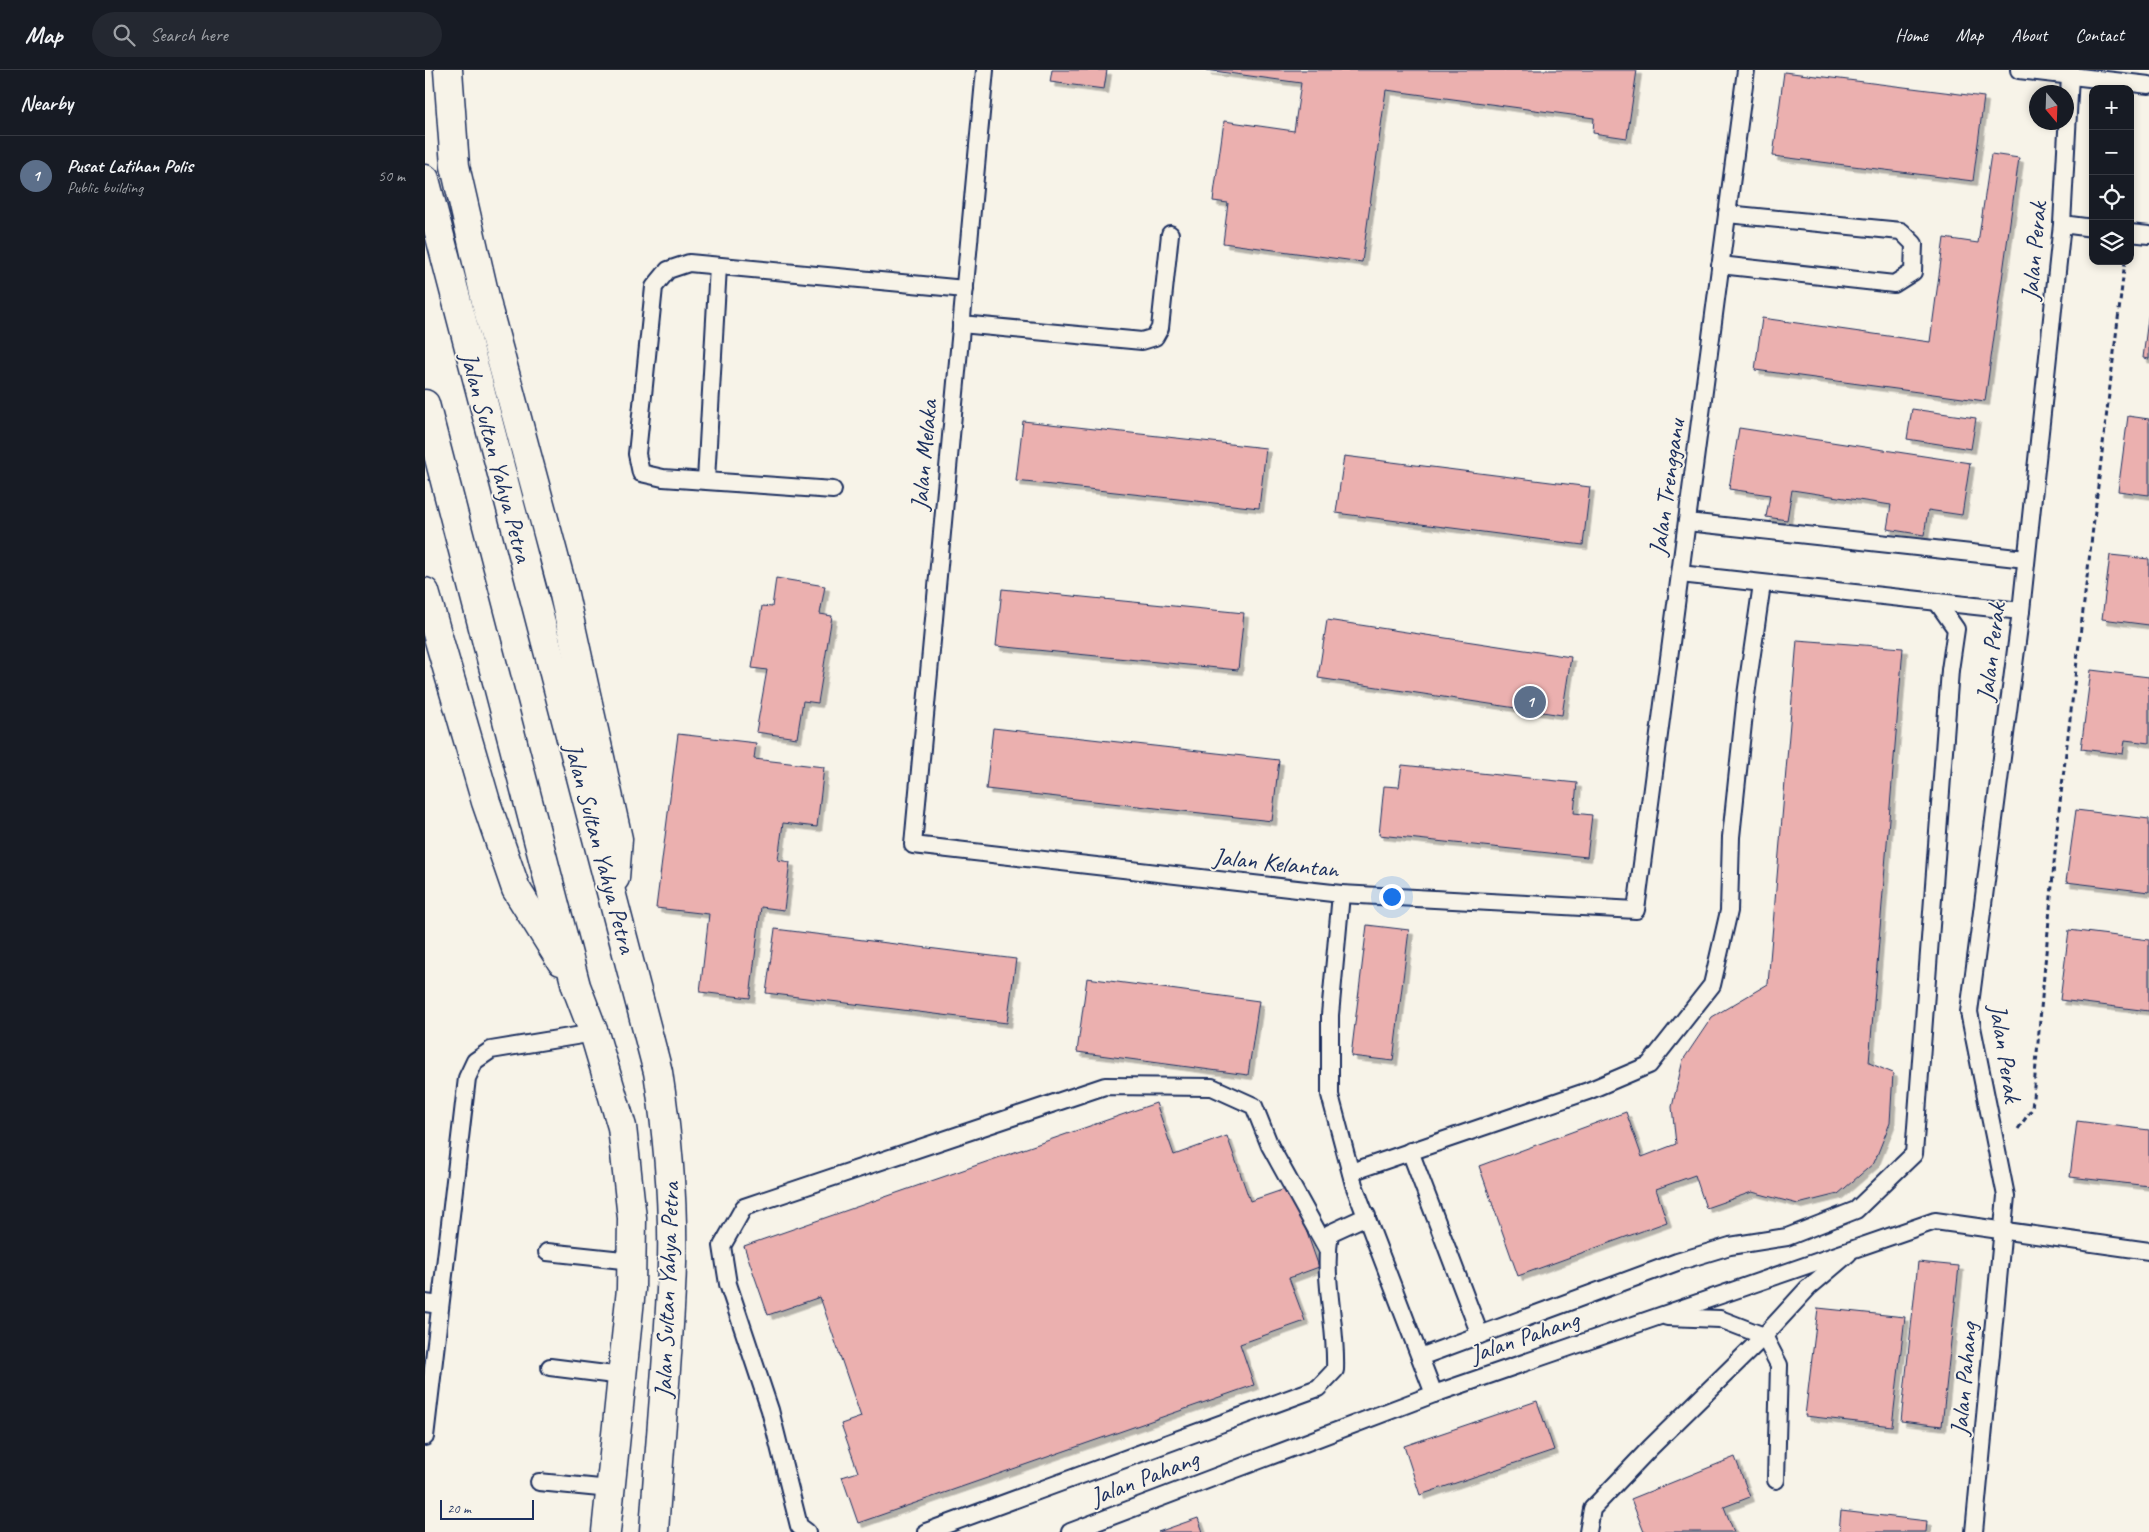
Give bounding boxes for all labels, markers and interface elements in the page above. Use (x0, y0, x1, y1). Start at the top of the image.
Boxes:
search box (92, 12, 442, 57)
text: Map (25, 20, 62, 50)
icon: search (110, 21, 138, 49)
text: Search here (150, 23, 228, 47)
text: Home (1895, 24, 1928, 46)
text: Map (1956, 24, 1983, 46)
text: About (2011, 24, 2047, 46)
text: Contact (2075, 24, 2124, 46)
north arrow (2029, 85, 2074, 130)
map controls (2089, 85, 2134, 265)
button: + (2089, 85, 2134, 130)
text: Nearby (20, 90, 73, 116)
button: − (2089, 130, 2134, 175)
text: Pusat Latihan Polis (67, 154, 193, 178)
text: 1 (32, 166, 40, 186)
text: 50 m (378, 166, 405, 186)
button: locate (2089, 175, 2134, 220)
text: Public building (67, 178, 143, 198)
street label: Jalan Perak (2014, 199, 2054, 302)
button: layers (2089, 220, 2134, 265)
street label: Jalan Sultan Yahya Petra (452, 348, 540, 568)
street label: Jalan Melaka (903, 397, 945, 512)
street label: Jalan Trengganu (1641, 415, 1693, 558)
street label: Jalan Perak (1969, 600, 2013, 704)
pin: 1 (1514, 683, 1546, 721)
street label: Jalan Sultan Yahya Petra (556, 739, 644, 959)
street label: Jalan Kelantan (1211, 840, 1342, 886)
your location (1379, 884, 1405, 910)
street label: Jalan Perak (1981, 1001, 2029, 1106)
street label: Jalan Sultan Yahya Petra (647, 1180, 687, 1399)
street label: Jalan Pahang (1465, 1303, 1585, 1371)
street label: Jalan Pahang (1943, 1319, 1985, 1438)
street label: Jalan Pahang (1085, 1442, 1205, 1513)
scale bar (440, 1497, 534, 1520)
text: 20 m (447, 1500, 471, 1517)

